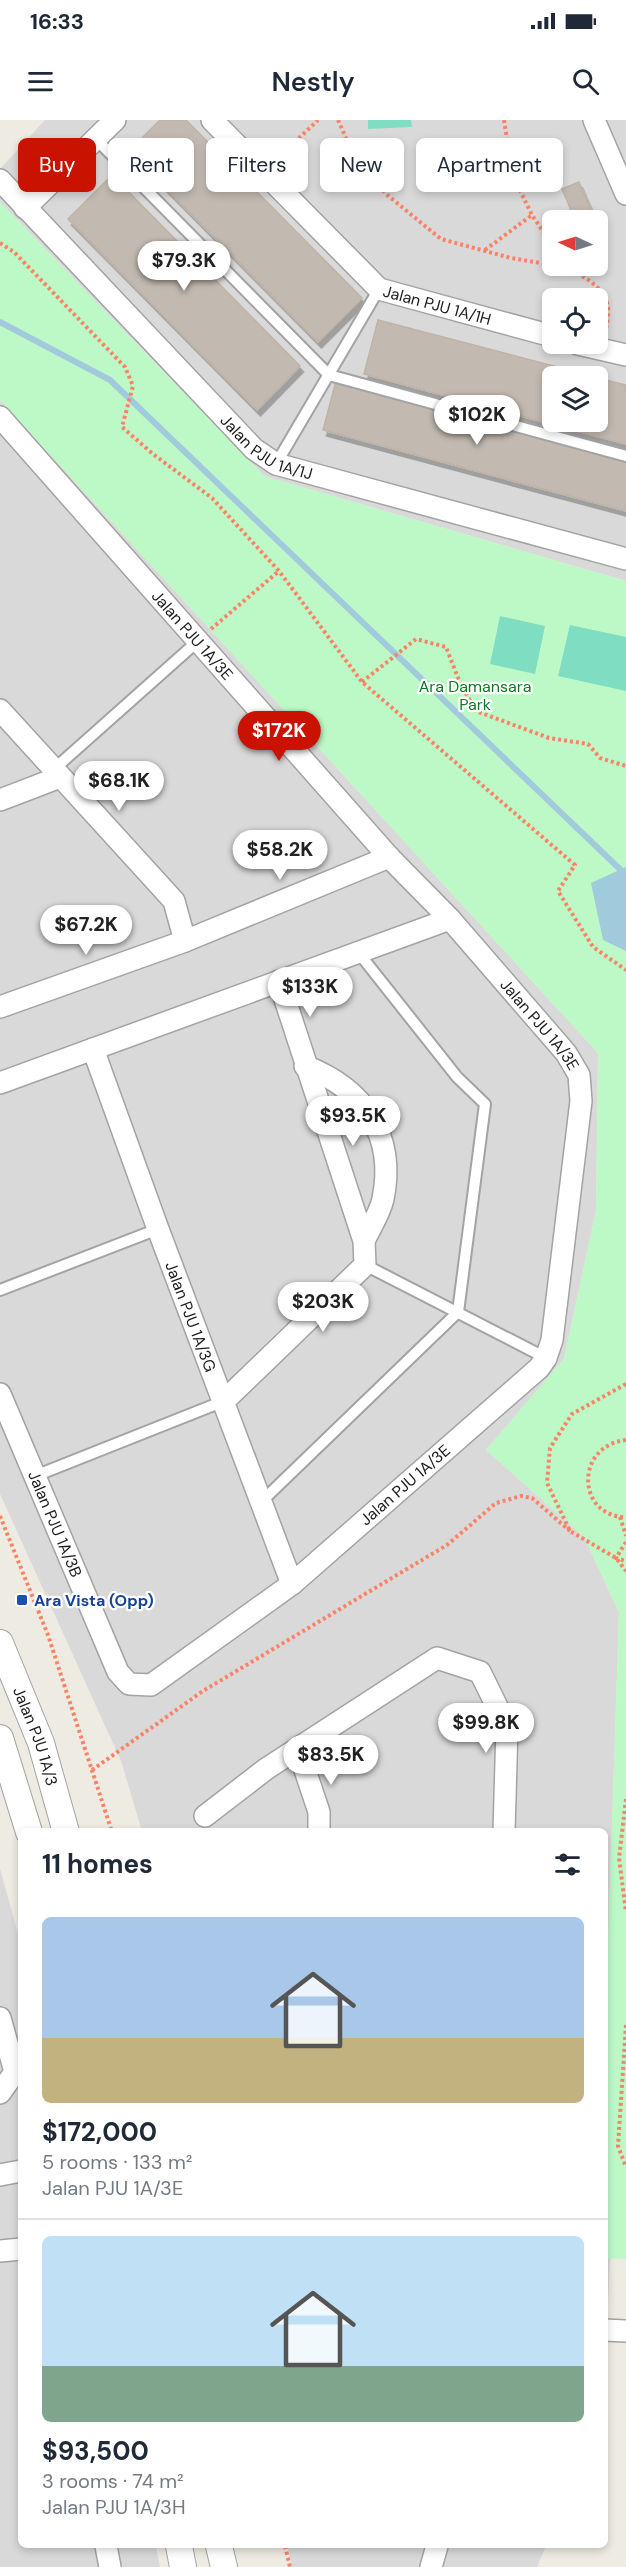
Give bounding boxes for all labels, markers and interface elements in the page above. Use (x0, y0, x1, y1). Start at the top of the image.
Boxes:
text: 16:33 (30, 7, 84, 36)
text: Nestly (271, 64, 355, 99)
icon: menu (24, 65, 57, 98)
icon: search (569, 65, 602, 98)
chip: Buy (18, 138, 96, 192)
chip: Rent (108, 138, 194, 192)
chip: Filters (206, 138, 308, 192)
chip: New (320, 138, 404, 192)
chip: Apartment (416, 138, 563, 192)
north arrow (542, 210, 608, 276)
map controls (542, 210, 608, 432)
pin: $79.3K (135, 241, 233, 292)
text: $79.3K (152, 247, 216, 273)
street label: Jalan PJU 1A/1H (381, 280, 494, 330)
button: locate (542, 288, 608, 354)
button: layers (542, 366, 608, 432)
pin: $102K (435, 395, 519, 446)
text: $102K (448, 401, 506, 427)
street label: Jalan PJU 1A/1J (216, 410, 315, 484)
street label: Jalan PJU 1A/3E (147, 586, 238, 684)
park label: Ara Damansara Park (419, 676, 531, 715)
pin: $172K (237, 711, 321, 762)
text: $172K (252, 717, 306, 743)
pin: $68.1K (70, 761, 168, 812)
text: $68.1K (88, 767, 150, 793)
pin: $58.2K (231, 830, 329, 881)
text: $58.2K (247, 836, 313, 862)
pin: $67.2K (37, 905, 135, 956)
text: $67.2K (54, 911, 118, 937)
pin: $133K (268, 967, 352, 1018)
text: $133K (282, 973, 338, 999)
street label: Jalan PJU 1A/3E (496, 974, 584, 1074)
pin: $93.5K (304, 1096, 402, 1147)
text: $93.5K (319, 1102, 387, 1128)
street label: Jalan PJU 1A/3G (161, 1259, 221, 1375)
pin: $203K (281, 1282, 365, 1333)
text: $203K (292, 1288, 354, 1314)
street label: Jalan PJU 1A/3E (355, 1440, 455, 1530)
street label: Jalan PJU 1A/3B (23, 1468, 87, 1580)
place label: Ara Vista (Opp) (34, 1590, 154, 1611)
marker: Ara Vista (Opp) (15, 1593, 29, 1607)
street label: Jalan PJU 1A/3 (8, 1683, 63, 1788)
pin: $99.8K (437, 1703, 535, 1754)
text: $99.8K (452, 1709, 520, 1735)
pin: $83.5K (282, 1735, 380, 1786)
text: $83.5K (297, 1741, 365, 1767)
text: 11 homes (42, 1847, 153, 1881)
icon: filters (551, 1848, 584, 1881)
icon: home (259, 1956, 367, 2064)
text: $172,000 (42, 2115, 157, 2149)
text: 5 rooms · 133 m² (42, 2149, 192, 2175)
text: Jalan PJU 1A/3E (42, 2175, 183, 2201)
icon: home (259, 2275, 367, 2383)
text: $93,500 (42, 2434, 149, 2468)
text: 3 rooms · 74 m² (42, 2468, 184, 2494)
text: Jalan PJU 1A/3H (42, 2494, 186, 2520)

